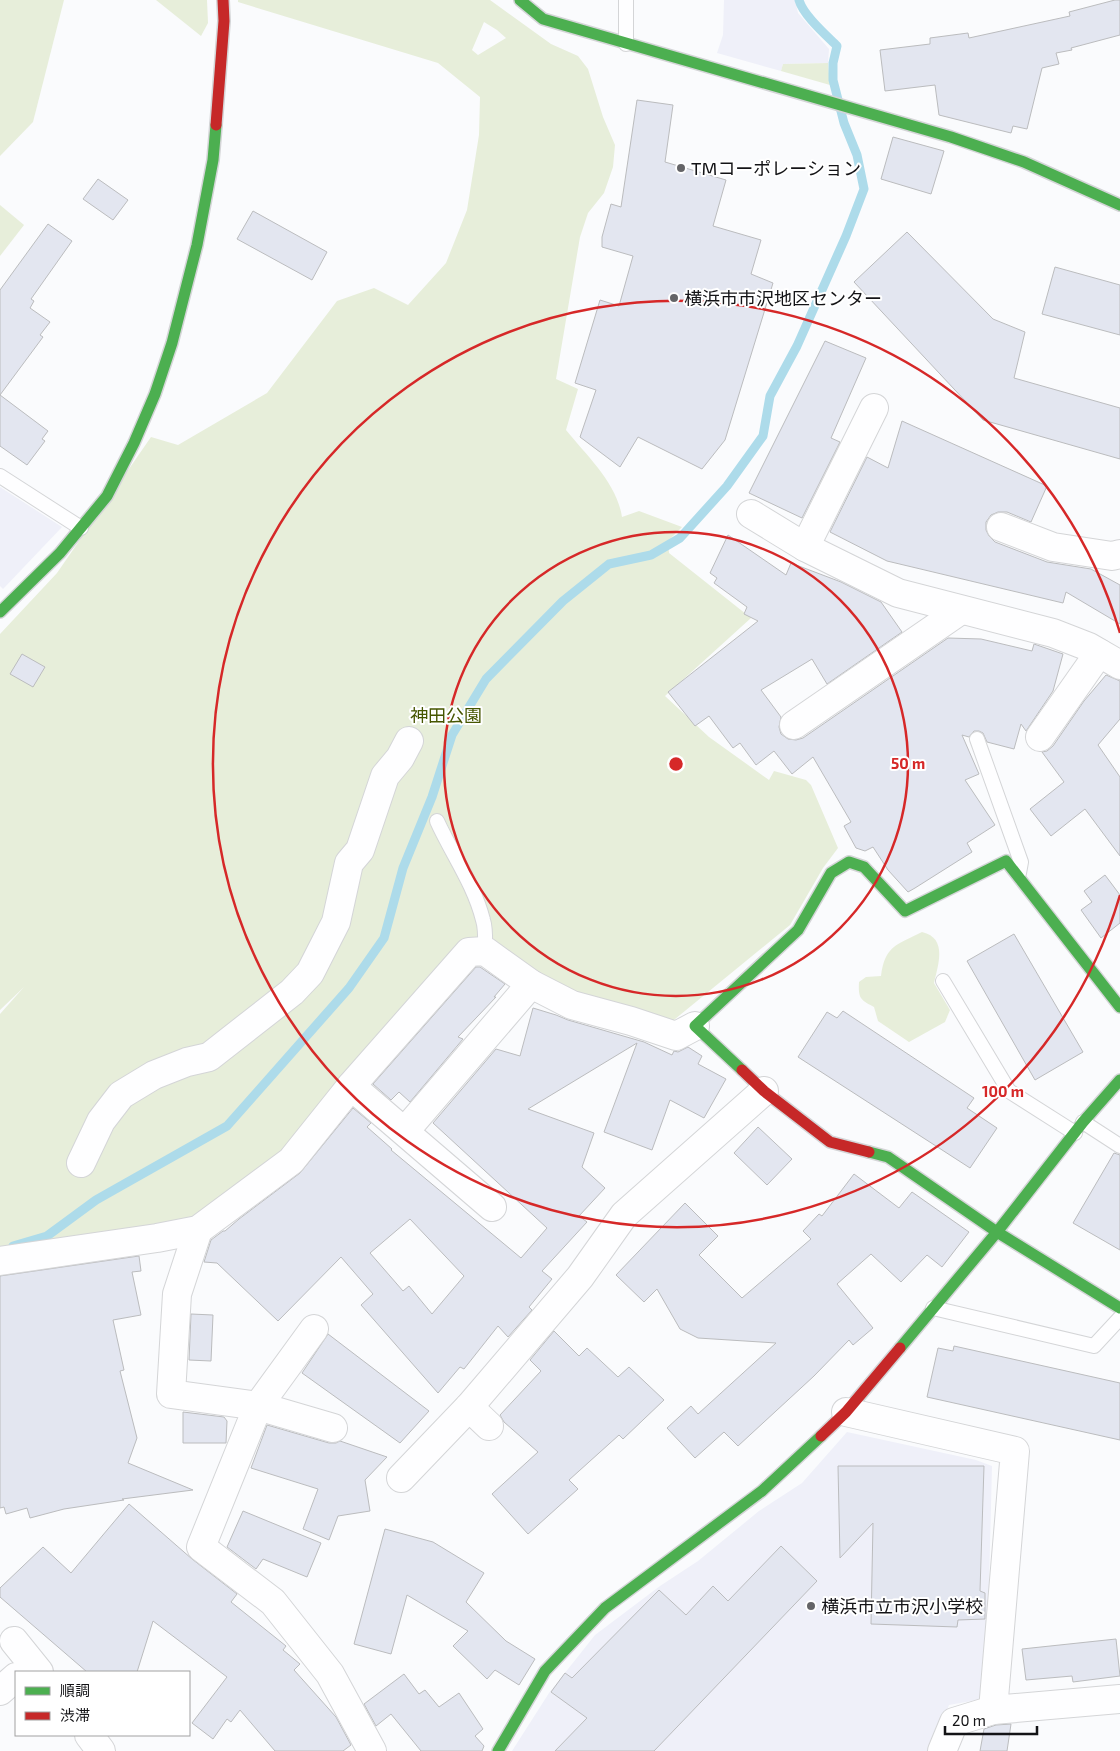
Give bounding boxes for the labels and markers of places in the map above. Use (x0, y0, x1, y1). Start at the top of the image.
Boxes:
place label: TMコーポレーション (691, 157, 861, 179)
marker: TMコーポレーション (675, 162, 687, 174)
place label: 横浜市市沢地区センター (684, 287, 882, 309)
marker: 横浜市市沢地区センター (668, 292, 680, 304)
centre of rings (667, 755, 685, 773)
place label: 横浜市立市沢小学校 (821, 1595, 983, 1617)
marker: 横浜市立市沢小学校 (805, 1600, 817, 1612)

